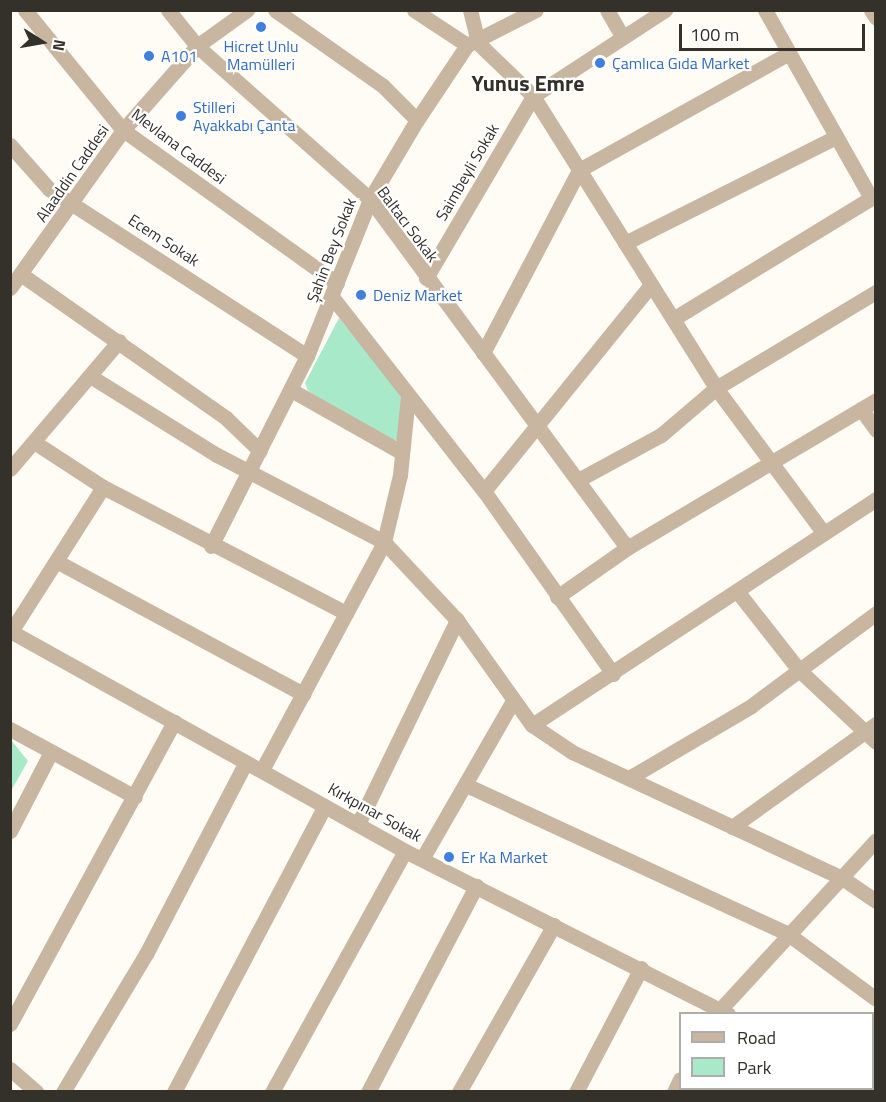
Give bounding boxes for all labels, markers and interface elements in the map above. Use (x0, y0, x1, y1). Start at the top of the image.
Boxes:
north arrow (12, 12, 72, 72)
scale bar (682, 12, 868, 50)
marker: Hicret Unlu Mamülleri (254, 20, 268, 34)
text: 100 m (690, 21, 739, 48)
place label: Hicret Unlu Mamülleri (224, 36, 298, 74)
text: N (47, 38, 73, 53)
place label: A101 (161, 46, 197, 66)
marker: A101 (142, 49, 156, 63)
place label: Çamlıca Gıda Market (612, 53, 749, 73)
marker: Çamlıca Gıda Market (593, 56, 607, 70)
district label: Yunus Emre (472, 71, 584, 97)
place label: Stilleri Ayakkabı Çanta (193, 97, 295, 135)
street label: Mevlana Caddesi (128, 104, 230, 188)
marker: Stilleri Ayakkabı Çanta (174, 109, 188, 123)
street label: Saimbeyli Sokak (431, 120, 503, 224)
street label: Alaaddin Caddesi (31, 121, 113, 225)
street label: Baltacı Sokak (373, 182, 443, 266)
street label: Şahin Bey Sokak (302, 195, 360, 305)
street label: Ecem Sokak (125, 210, 203, 270)
place label: Deniz Market (373, 285, 462, 305)
marker: Deniz Market (354, 288, 368, 302)
street label: Kırkpınar Sokak (325, 778, 425, 846)
place label: Er Ka Market (461, 847, 548, 867)
marker: Er Ka Market (442, 850, 456, 864)
legend (679, 1012, 874, 1090)
text: Road (737, 1024, 776, 1051)
text: Park (737, 1054, 771, 1081)

